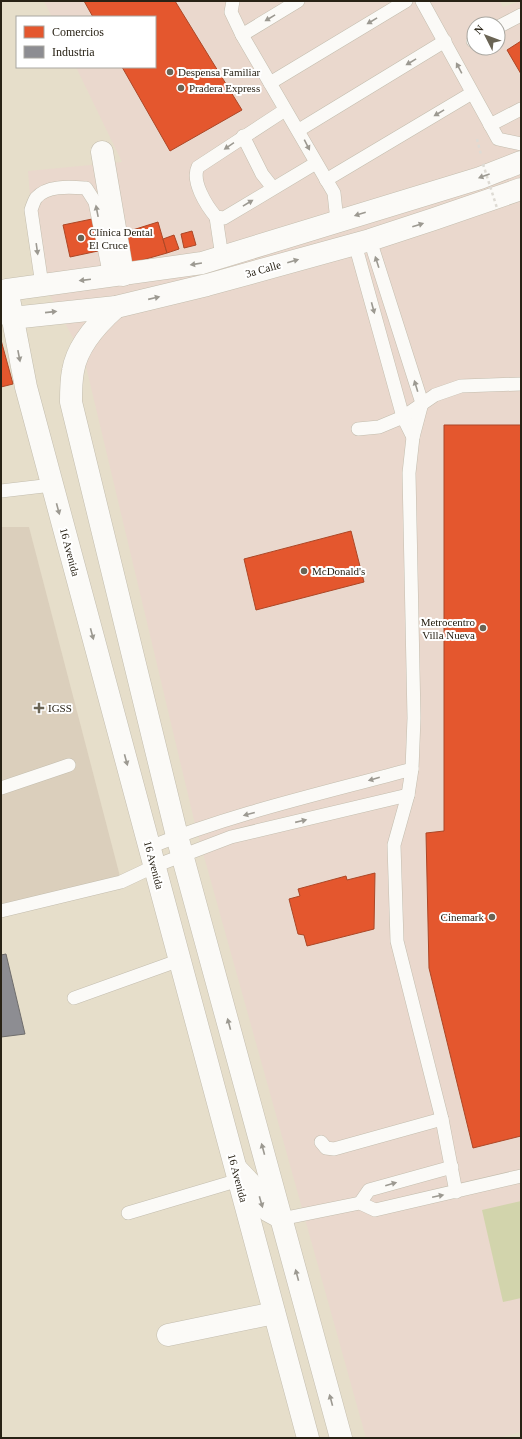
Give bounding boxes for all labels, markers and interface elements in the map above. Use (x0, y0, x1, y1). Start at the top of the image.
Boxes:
one-way arrow (264, 14, 276, 21)
legend (16, 16, 156, 68)
north arrow (466, 16, 506, 56)
one-way arrow (367, 17, 377, 25)
text: N (471, 22, 486, 36)
text: Comercios (52, 25, 104, 39)
text: Industria (52, 45, 95, 59)
one-way arrow (405, 58, 417, 65)
one-way arrow (456, 62, 462, 74)
place label: Despensa Familiar (178, 66, 261, 78)
marker: Despensa Familiar (165, 67, 175, 77)
place label: Pradera Express (189, 82, 260, 94)
marker: Pradera Express (176, 83, 186, 93)
one-way arrow (433, 109, 445, 116)
one-way arrow (304, 140, 310, 151)
one-way arrow (223, 142, 234, 150)
one-way arrow (478, 173, 490, 179)
one-way arrow (242, 199, 254, 206)
one-way arrow (94, 205, 100, 217)
one-way arrow (354, 211, 366, 217)
one-way arrow (412, 222, 424, 228)
place label: Clínica Dental El Cruce (89, 226, 153, 251)
marker: Clínica Dental El Cruce (76, 233, 86, 243)
one-way arrow (34, 243, 40, 255)
one-way arrow (374, 256, 380, 268)
street label: 3a Calle (244, 258, 282, 280)
one-way arrow (287, 258, 299, 264)
one-way arrow (189, 261, 202, 267)
one-way arrow (79, 277, 91, 283)
one-way arrow (147, 294, 160, 300)
one-way arrow (371, 302, 377, 314)
one-way arrow (45, 309, 57, 316)
one-way arrow (17, 350, 23, 362)
one-way arrow (413, 380, 419, 392)
one-way arrow (55, 503, 61, 515)
street label: 16 Avenida (58, 526, 82, 578)
place label: McDonald's (312, 565, 365, 577)
marker: McDonald's (299, 566, 309, 576)
place label: Metrocentro Villa Nueva (421, 616, 475, 641)
marker: Metrocentro Villa Nueva (478, 623, 488, 633)
one-way arrow (89, 629, 95, 641)
marker: IGSS (33, 702, 45, 714)
place label: IGSS (48, 702, 72, 714)
one-way arrow (123, 754, 129, 766)
one-way arrow (368, 776, 380, 782)
one-way arrow (243, 811, 255, 817)
one-way arrow (294, 817, 307, 823)
street label: 16 Avenida (142, 839, 166, 891)
place label: Cinemark (441, 911, 484, 923)
marker: Cinemark (487, 912, 497, 922)
one-way arrow (225, 1018, 231, 1030)
one-way arrow (259, 1143, 265, 1156)
street label: 16 Avenida (226, 1152, 250, 1204)
one-way arrow (385, 1180, 397, 1186)
one-way arrow (432, 1192, 444, 1198)
one-way arrow (258, 1196, 264, 1208)
one-way arrow (293, 1269, 299, 1281)
one-way arrow (327, 1394, 333, 1407)

